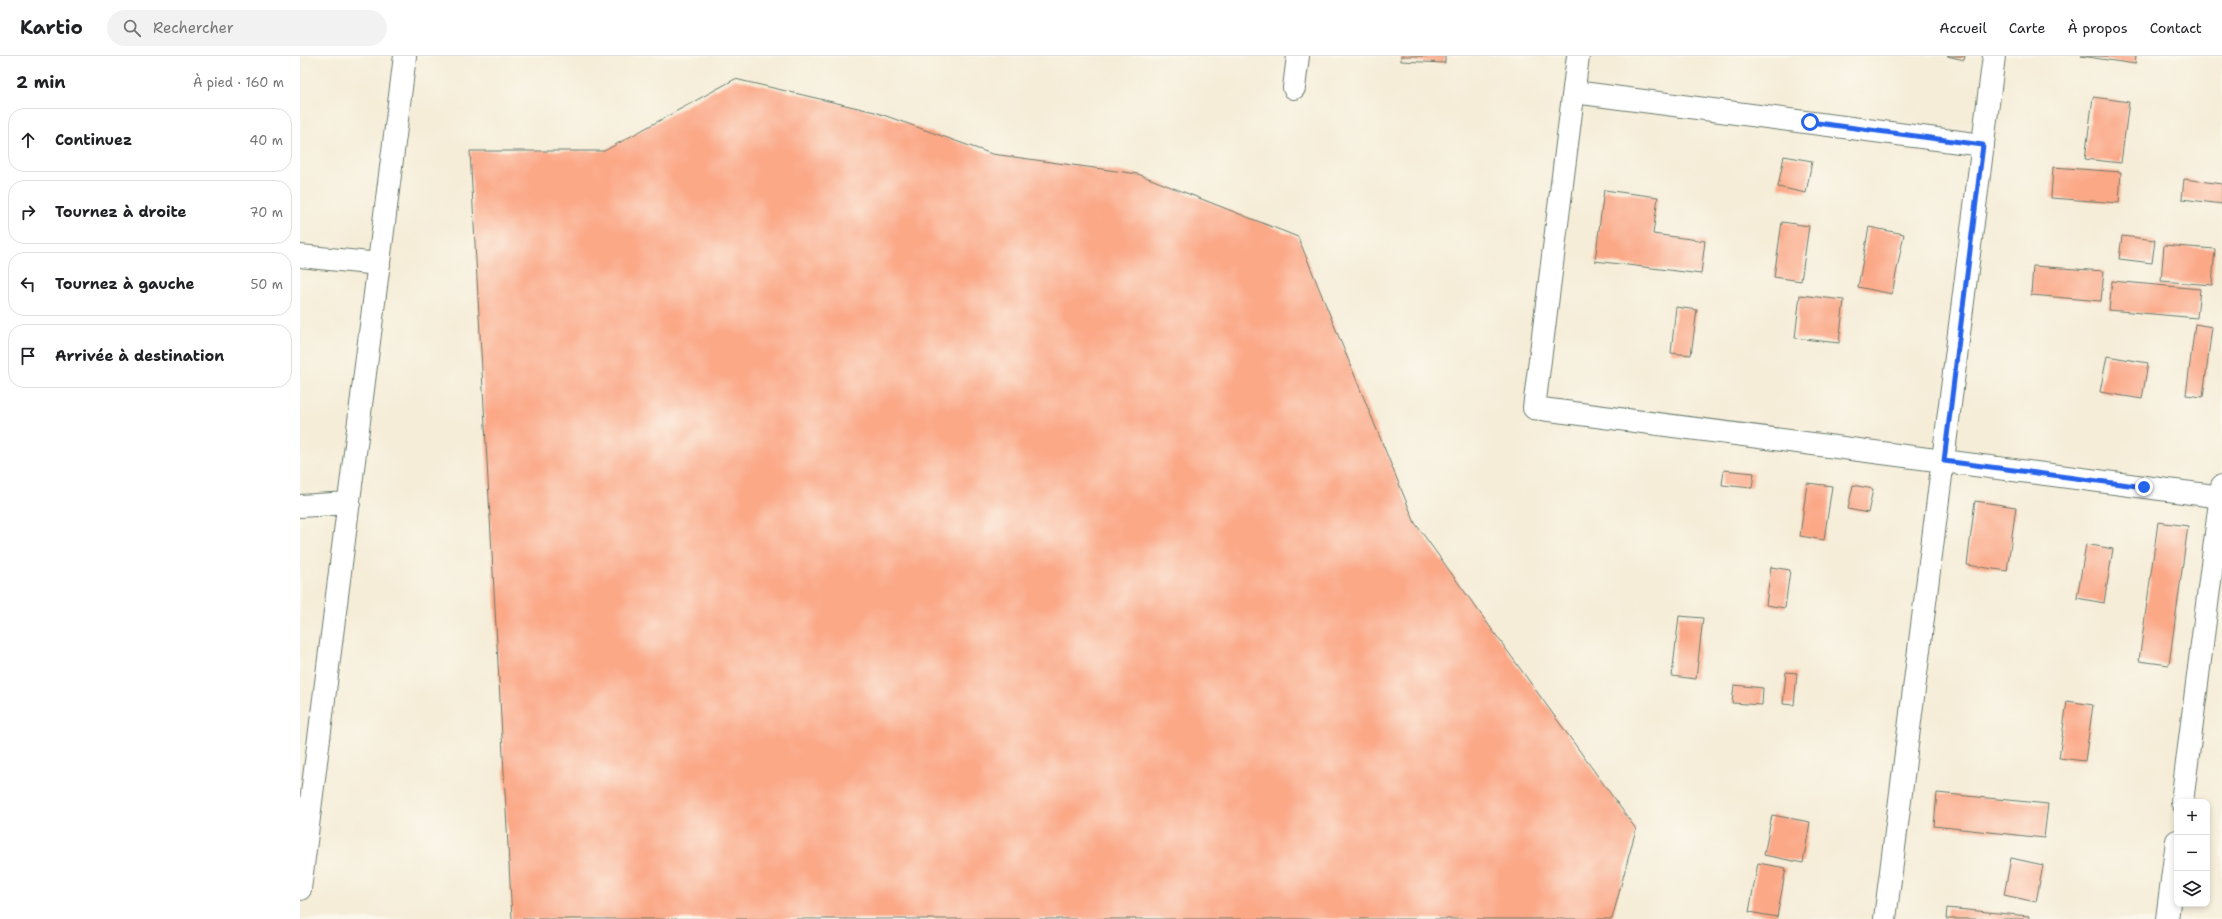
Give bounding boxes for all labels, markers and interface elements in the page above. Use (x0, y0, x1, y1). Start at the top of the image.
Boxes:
search box (107, 10, 387, 46)
text: Kartio (20, 15, 83, 40)
icon: search (121, 17, 143, 39)
text: Rechercher (153, 18, 234, 38)
text: Accueil (1939, 19, 1987, 37)
text: Carte (2009, 19, 2045, 37)
text: À propos (2067, 19, 2128, 37)
text: Contact (2150, 19, 2202, 37)
text: 2 min (16, 71, 66, 93)
text: À pied · 160 m (193, 74, 284, 91)
route start (1801, 113, 1819, 131)
icon: ahead (17, 129, 39, 151)
text: Continuez (55, 130, 132, 150)
text: 40 m (249, 132, 283, 149)
icon: right (17, 201, 39, 223)
text: Tournez à droite (55, 202, 187, 222)
text: 70 m (249, 204, 283, 221)
icon: left (17, 273, 39, 295)
text: Tournez à gauche (55, 274, 195, 294)
text: 50 m (250, 276, 283, 293)
icon: arrive (17, 345, 39, 367)
text: Arrivée à destination (55, 346, 224, 366)
route end (2135, 478, 2153, 496)
map controls (2174, 799, 2210, 907)
button: + (2174, 799, 2210, 835)
button: − (2174, 835, 2210, 871)
button: layers (2174, 871, 2210, 907)

